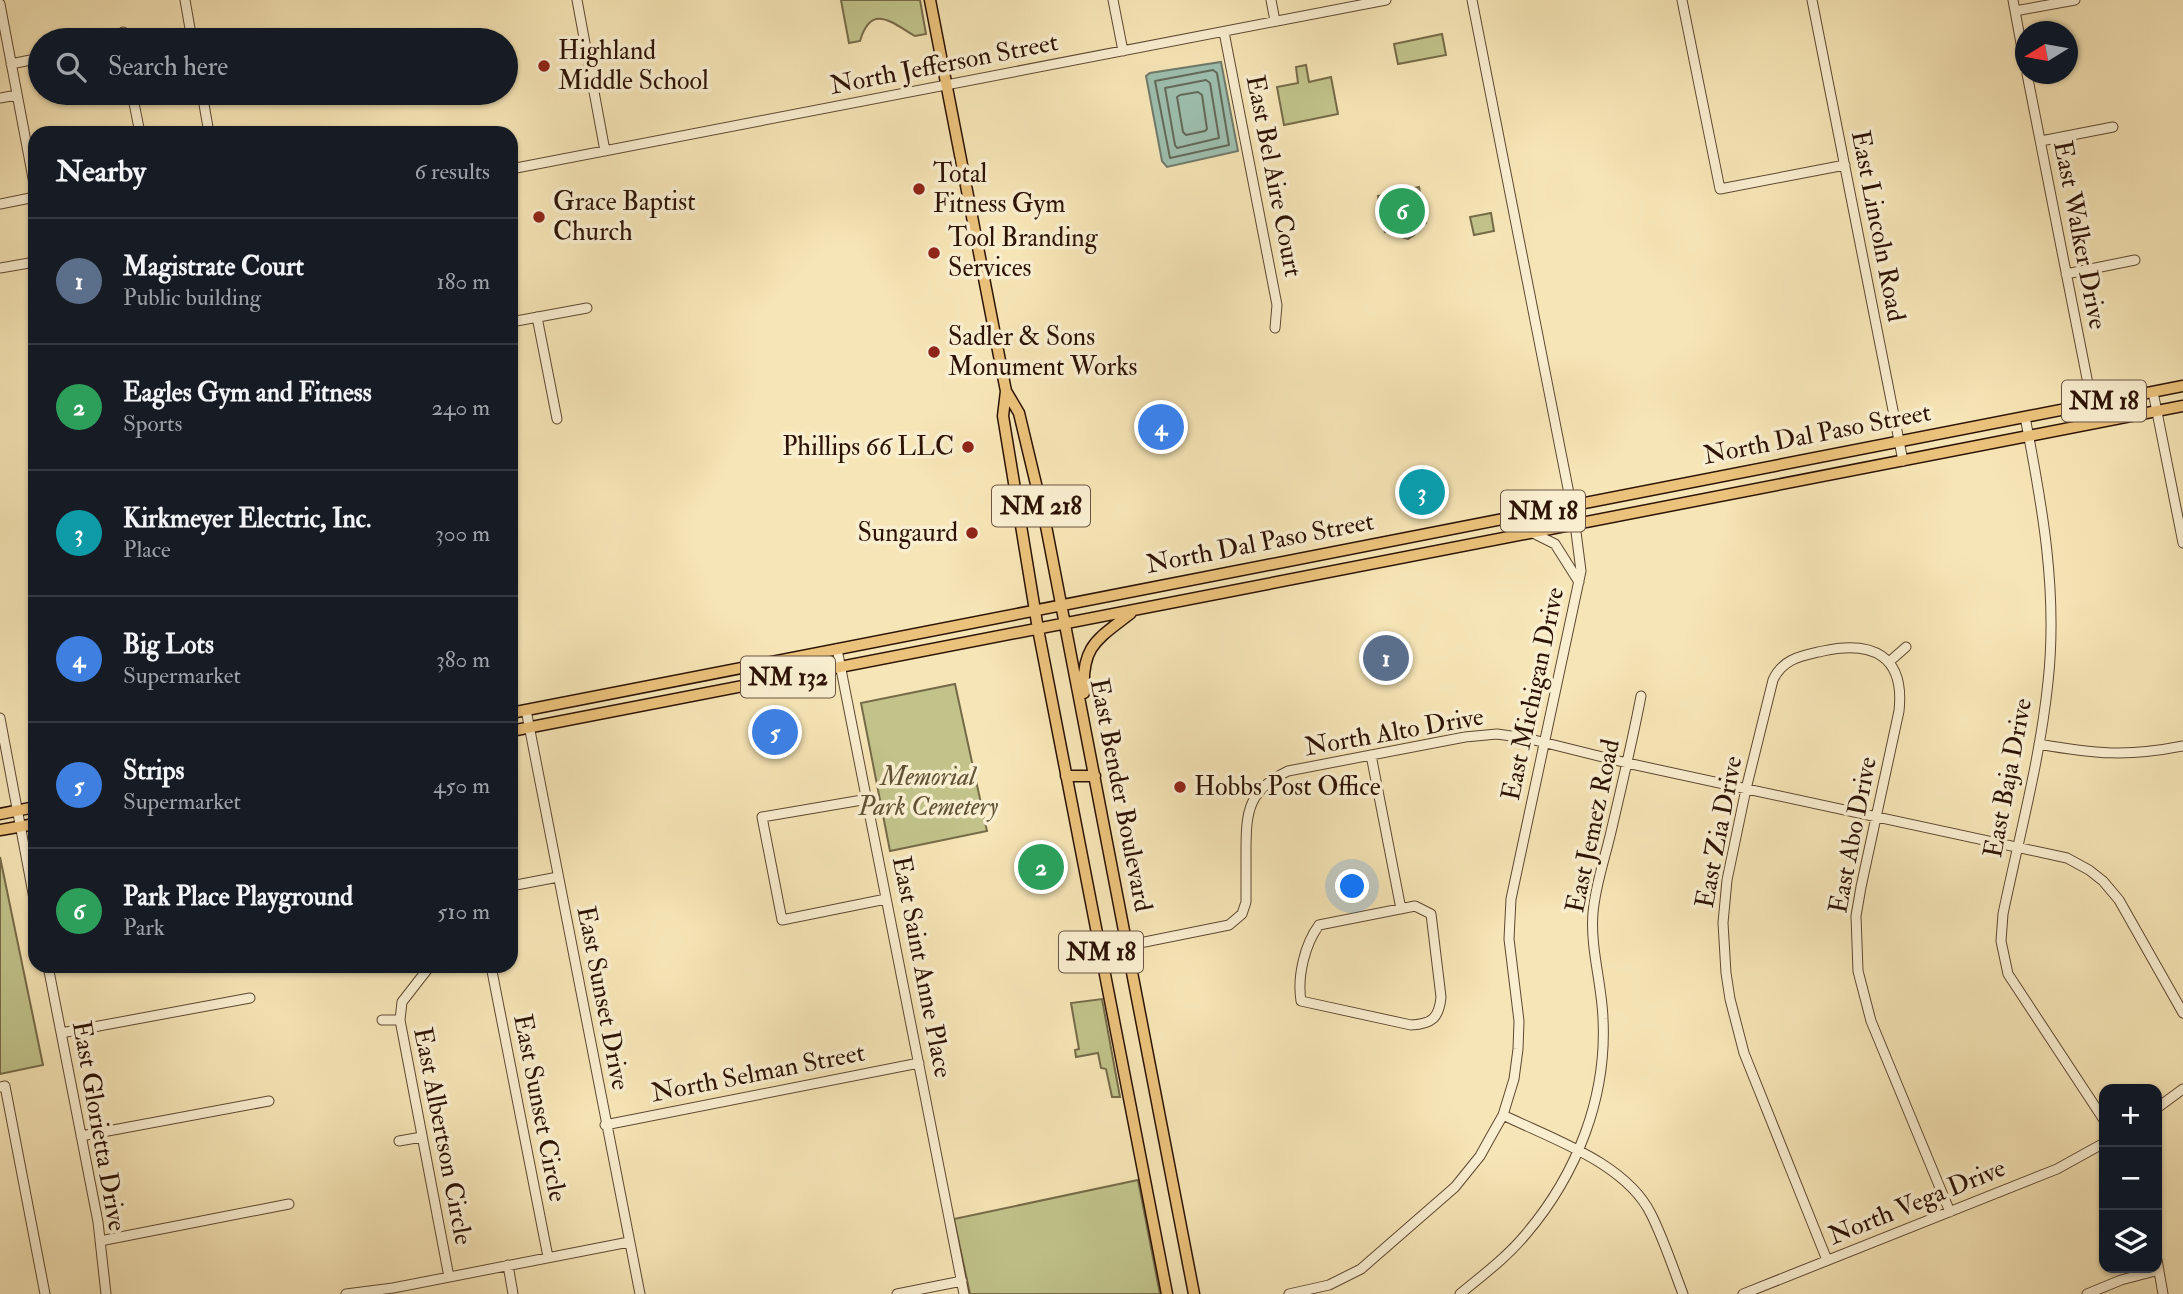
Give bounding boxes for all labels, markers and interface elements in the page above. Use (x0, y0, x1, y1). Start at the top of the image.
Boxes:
north arrow (2015, 21, 2078, 84)
street label: North Jefferson Street (827, 26, 1061, 102)
search box (28, 28, 518, 105)
place label: Highland Middle School (558, 35, 709, 97)
icon: search (52, 48, 90, 86)
text: Search here (108, 51, 228, 83)
marker: Highland Middle School (536, 58, 552, 74)
street label: East Bel Aire Court (1239, 72, 1309, 280)
street label: East Lincoln Road (1844, 128, 1912, 324)
street label: East Walker Drive (2046, 138, 2114, 332)
text: Nearby (56, 153, 146, 190)
text: 6 results (415, 157, 490, 186)
place label: Total Fitness Gym (933, 158, 1065, 220)
marker: Total Fitness Gym (911, 181, 927, 197)
pin: 6 (1379, 185, 1425, 237)
place label: Grace Baptist Church (553, 186, 696, 248)
marker: Grace Baptist Church (531, 209, 547, 225)
place label: Tool Branding Services (948, 222, 1099, 284)
marker: Tool Branding Services (926, 245, 942, 261)
text: Magistrate Court (123, 251, 304, 283)
text: 1 (75, 267, 83, 296)
text: 180 m (437, 267, 490, 296)
text: Public building (123, 283, 261, 312)
place label: Sadler & Sons Monument Works (948, 321, 1137, 383)
marker: Sadler & Sons Monument Works (926, 344, 942, 360)
text: Eagles Gym and Fitness (123, 377, 372, 409)
road number: NM 18 (2062, 380, 2146, 422)
text: 2 (73, 393, 85, 422)
text: 240 m (431, 393, 490, 422)
street label: North Dal Paso Street (1700, 396, 1934, 472)
pin: 4 (1138, 401, 1184, 453)
text: Sports (123, 409, 182, 438)
place label: Phillips 66 LLC (782, 431, 954, 464)
marker: Phillips 66 LLC (960, 439, 976, 455)
pin: 3 (1399, 466, 1445, 518)
road number: NM 218 (992, 486, 1090, 526)
road number: NM 18 (1501, 490, 1585, 532)
text: Kirkmeyer Electric, Inc. (123, 503, 371, 535)
street label: North Dal Paso Street (1143, 505, 1377, 581)
place label: Sungaurd (858, 517, 958, 549)
text: 3 (75, 519, 83, 548)
text: 300 m (435, 519, 490, 548)
marker: Sungaurd (964, 525, 980, 541)
text: Place (123, 535, 171, 564)
street label: East Michigan Drive (1495, 584, 1571, 804)
text: Big Lots (123, 629, 214, 661)
pin: 1 (1363, 632, 1409, 684)
text: 4 (73, 645, 85, 674)
text: 380 m (436, 645, 490, 674)
road number: NM 132 (741, 656, 835, 698)
text: Supermarket (123, 661, 241, 690)
street label: East Bender Boulevard (1083, 676, 1159, 914)
street label: East Baja Drive (1977, 695, 2039, 860)
street label: North Alto Drive (1302, 700, 1486, 763)
pin: 5 (752, 706, 798, 758)
street label: East Jemez Road (1559, 736, 1627, 916)
street label: East Zia Drive (1689, 753, 1749, 911)
street label: East Abo Drive (1822, 754, 1884, 916)
text: Strips (123, 755, 184, 787)
park label: Memorial Park Cemetery (857, 761, 998, 823)
text: 5 (74, 771, 84, 800)
text: 450 m (433, 771, 490, 800)
place label: Hobbs Post Office (1194, 771, 1381, 803)
marker: Hobbs Post Office (1172, 779, 1188, 795)
text: Supermarket (123, 787, 241, 816)
pin: 2 (1018, 841, 1064, 893)
street label: East Saint Anne Place (885, 853, 959, 1081)
your location (1335, 869, 1369, 903)
text: Park Place Playground (123, 881, 353, 913)
text: 6 (73, 897, 85, 926)
text: 510 m (437, 897, 490, 926)
street label: East Sunset Drive (569, 903, 637, 1093)
text: Park (123, 913, 165, 942)
road number: NM 18 (1059, 932, 1143, 972)
street label: East Sunset Circle (506, 1012, 574, 1205)
street label: East Glorietta Drive (65, 1018, 133, 1234)
street label: East Albertson Circle (406, 1025, 480, 1247)
street label: North Selman Street (649, 1037, 867, 1109)
map controls (2099, 1084, 2162, 1273)
button: + (2099, 1084, 2162, 1147)
button: − (2099, 1147, 2162, 1210)
street label: North Vega Drive (1824, 1152, 2010, 1252)
button: layers (2099, 1210, 2162, 1273)

